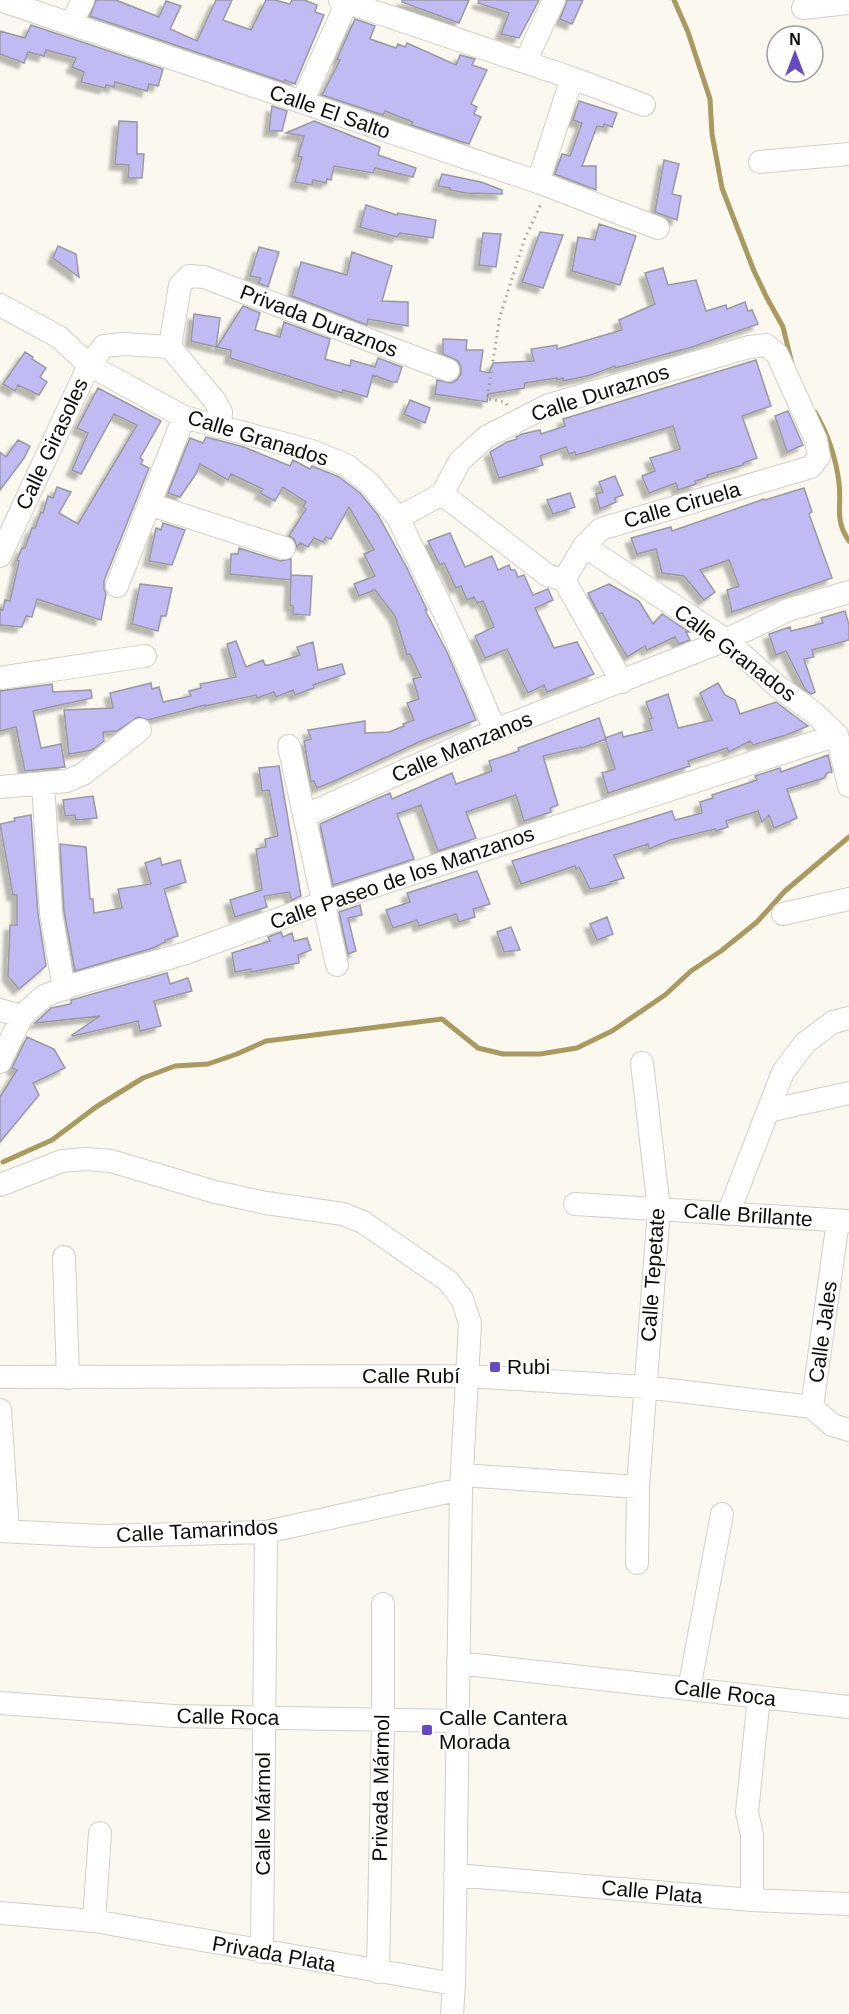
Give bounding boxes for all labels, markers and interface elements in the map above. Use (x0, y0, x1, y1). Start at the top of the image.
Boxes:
north arrow (765, 24, 825, 84)
text: N (789, 31, 801, 48)
street label: Calle El Salto (267, 80, 394, 143)
street label: Privada Duraznos (237, 280, 401, 361)
street label: Calle Duraznos (528, 359, 672, 426)
street label: Calle Girasoles (11, 374, 92, 513)
street label: Calle Granados (185, 405, 331, 470)
street label: Calle Ciruela (621, 477, 743, 532)
street label: Calle Granados (670, 600, 800, 706)
street label: Calle Manzanos (388, 707, 536, 787)
street label: Calle Paseo de los Manzanos (267, 821, 537, 934)
street label: Calle Brillante (683, 1199, 813, 1230)
street label: Calle Tepetate (636, 1207, 669, 1343)
street label: Calle Jales (804, 1279, 841, 1384)
place label: Rubi (507, 1355, 550, 1378)
marker: Rubi (488, 1360, 502, 1374)
street label: Calle Rubí (362, 1364, 460, 1387)
street label: Calle Tamarindos (116, 1515, 278, 1546)
street label: Calle Roca (673, 1675, 778, 1710)
street label: Calle Roca (176, 1704, 280, 1729)
place label: Calle Cantera Morada (439, 1706, 568, 1753)
street label: Privada Mármol (368, 1714, 393, 1862)
marker: Calle Cantera Morada (420, 1723, 434, 1737)
street label: Calle Mármol (251, 1752, 274, 1876)
street label: Calle Plata (600, 1876, 704, 1907)
street label: Privada Plata (211, 1931, 338, 1976)

